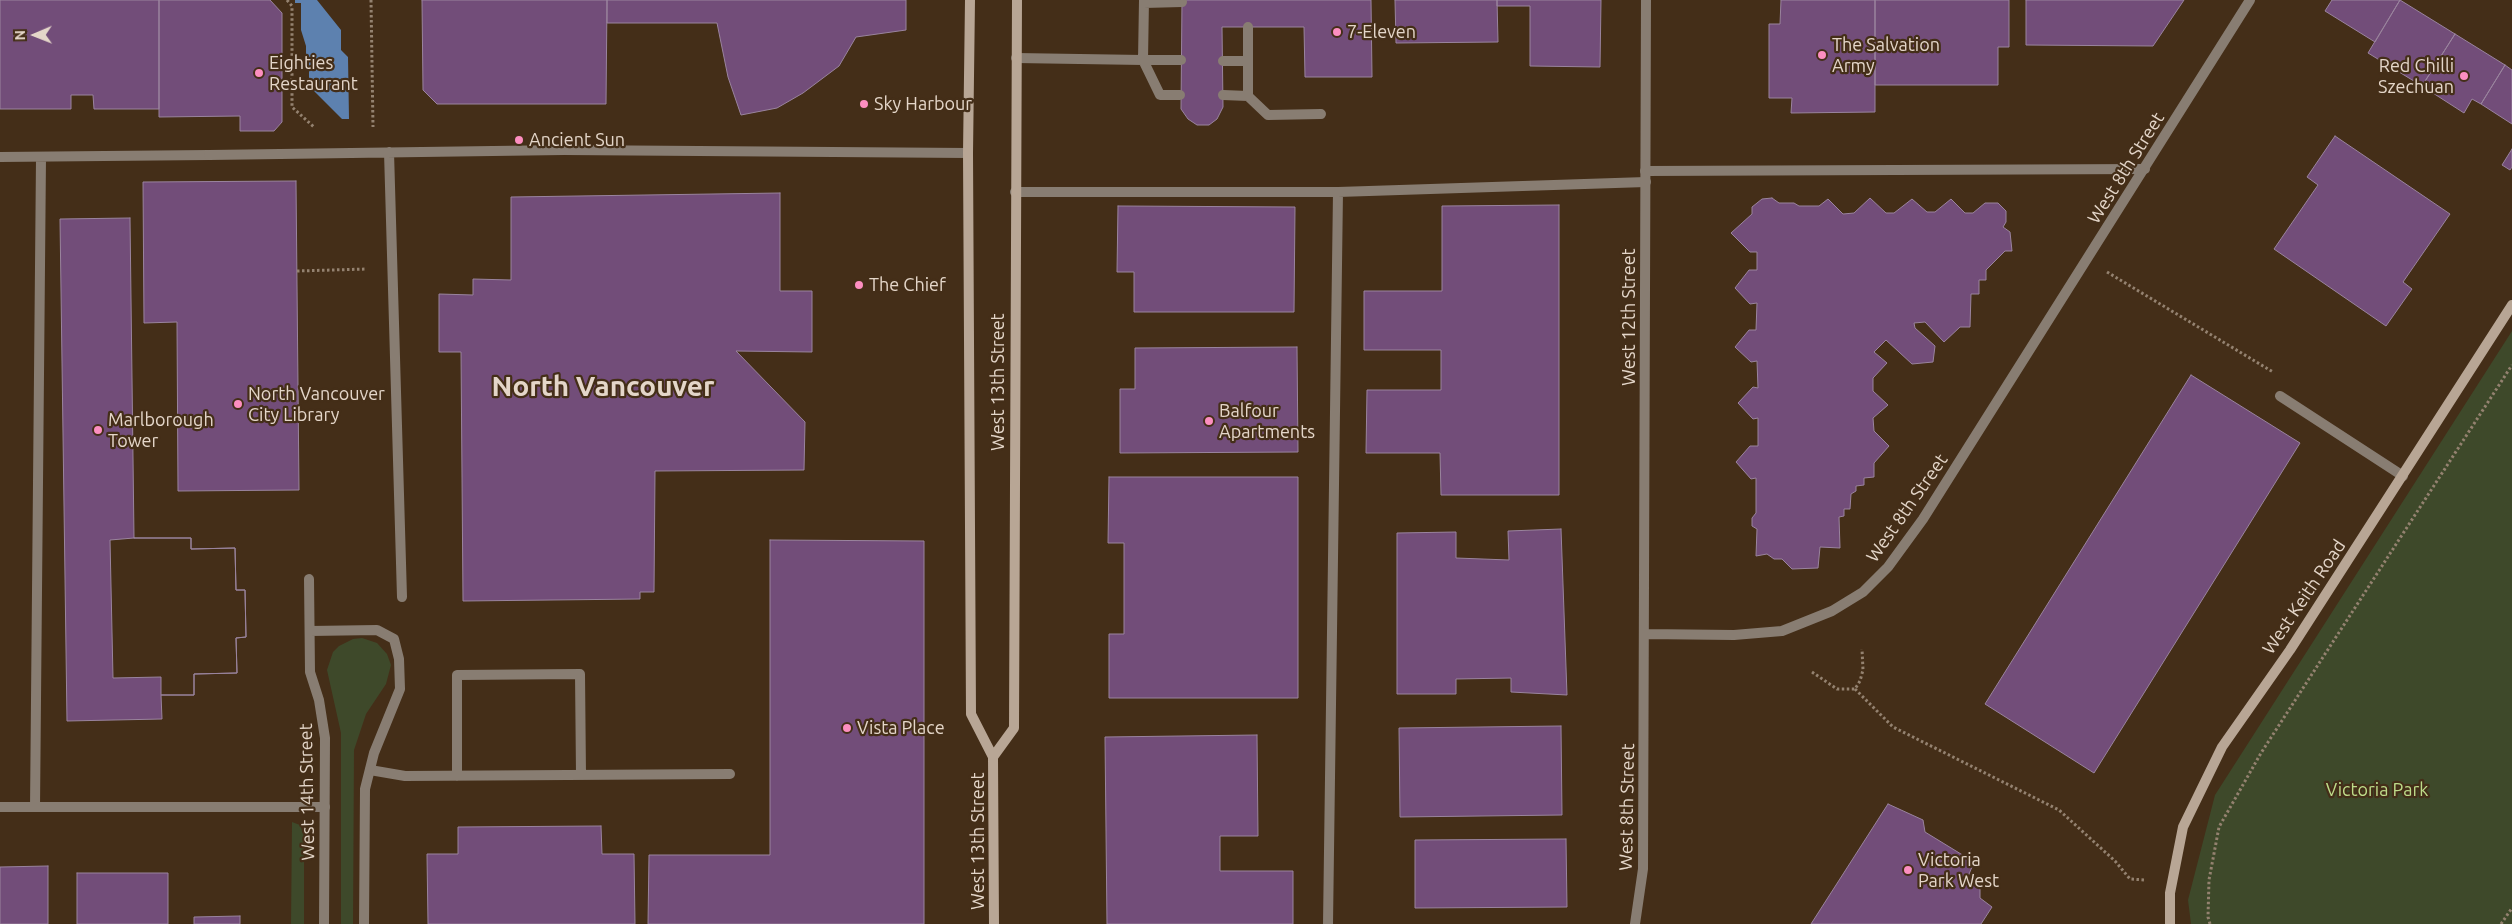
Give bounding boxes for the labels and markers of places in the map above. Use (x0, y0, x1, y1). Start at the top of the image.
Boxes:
place label: 7-Eleven (1347, 21, 1416, 43)
marker: 7-Eleven (1331, 26, 1343, 38)
place label: The Salvation Army (1832, 34, 1940, 76)
marker: The Salvation Army (1816, 49, 1828, 61)
place label: Eighties Restaurant (269, 52, 358, 94)
place label: Red Chilli Szechuan (2378, 55, 2454, 98)
marker: Eighties Restaurant (253, 67, 265, 79)
marker: Red Chilli Szechuan (2458, 70, 2470, 82)
place label: Sky Harbour (874, 93, 972, 115)
marker: Sky Harbour (858, 98, 870, 110)
place label: Ancient Sun (529, 129, 625, 151)
marker: Ancient Sun (513, 134, 525, 146)
place label: The Chief (869, 274, 946, 296)
marker: The Chief (853, 279, 865, 291)
place label: North Vancouver City Library (248, 383, 385, 426)
marker: North Vancouver City Library (232, 398, 244, 410)
place label: Balfour Apartments (1219, 400, 1315, 442)
place label: Marlborough Tower (108, 409, 214, 452)
marker: Balfour Apartments (1203, 415, 1215, 427)
marker: Marlborough Tower (92, 424, 104, 436)
place label: Vista Place (857, 717, 945, 739)
marker: Vista Place (841, 722, 853, 734)
place label: Victoria Park West (1918, 849, 1999, 892)
marker: Victoria Park West (1902, 864, 1914, 876)

